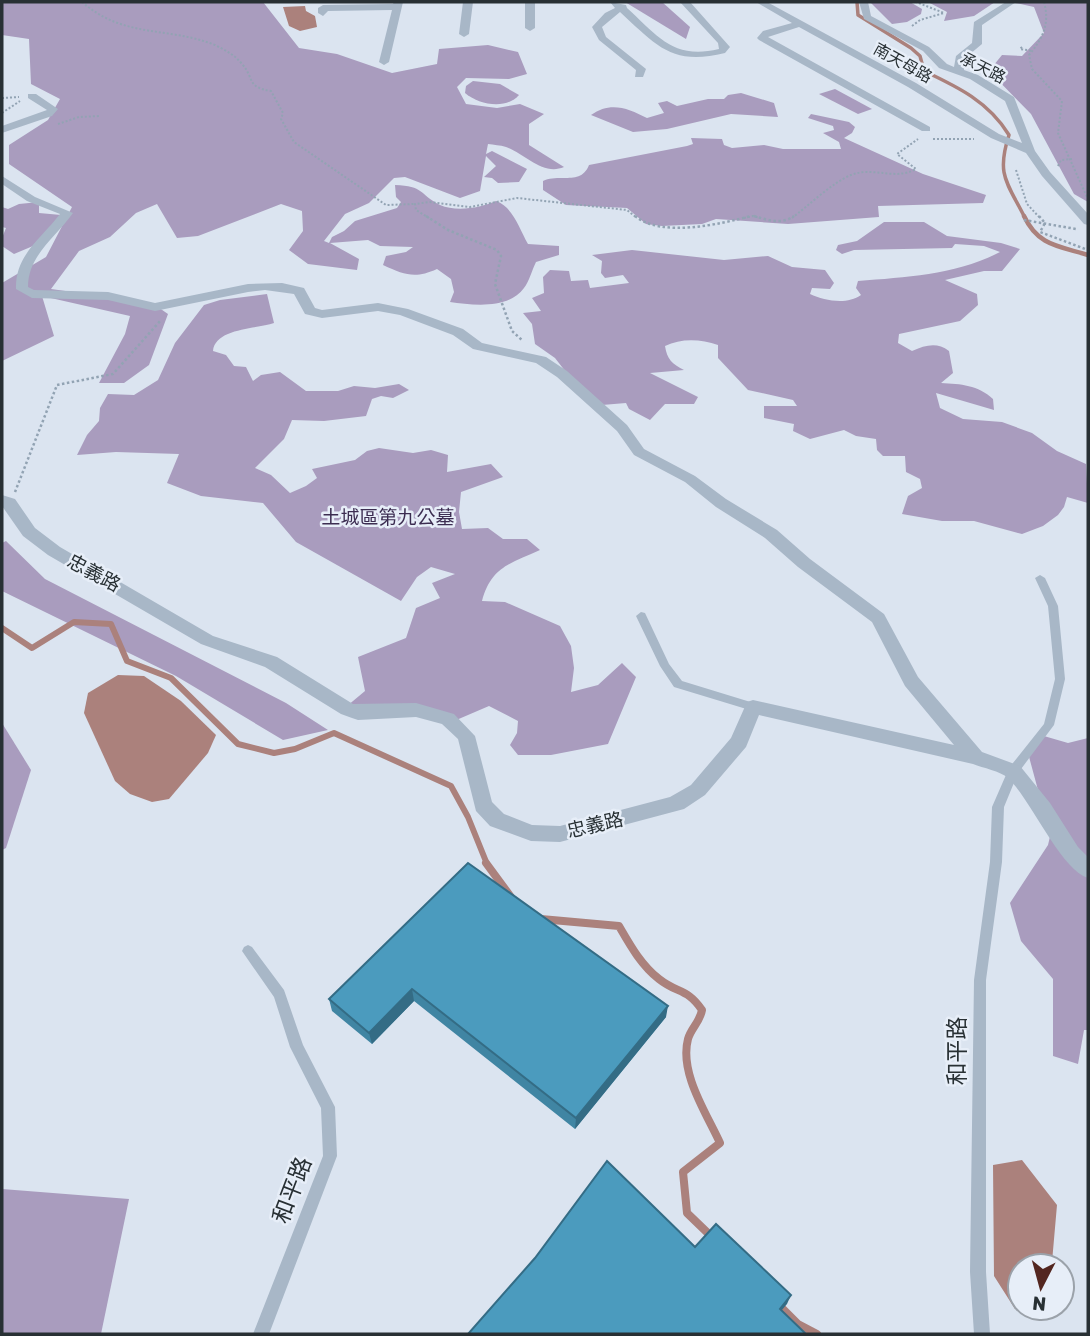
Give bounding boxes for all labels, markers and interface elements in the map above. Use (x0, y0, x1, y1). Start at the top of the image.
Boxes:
street label: 南天母路 (870, 39, 936, 87)
street label: 承天路 (957, 49, 1009, 87)
park label: 土城區第九公墓 (321, 506, 455, 529)
street label: 忠義路 (63, 549, 125, 597)
street label: 忠義路 (565, 807, 625, 843)
street label: 和平路 (943, 1017, 971, 1086)
street label: 和平路 (267, 1153, 317, 1227)
north arrow (1006, 1252, 1076, 1322)
text: N (1031, 1291, 1047, 1316)

